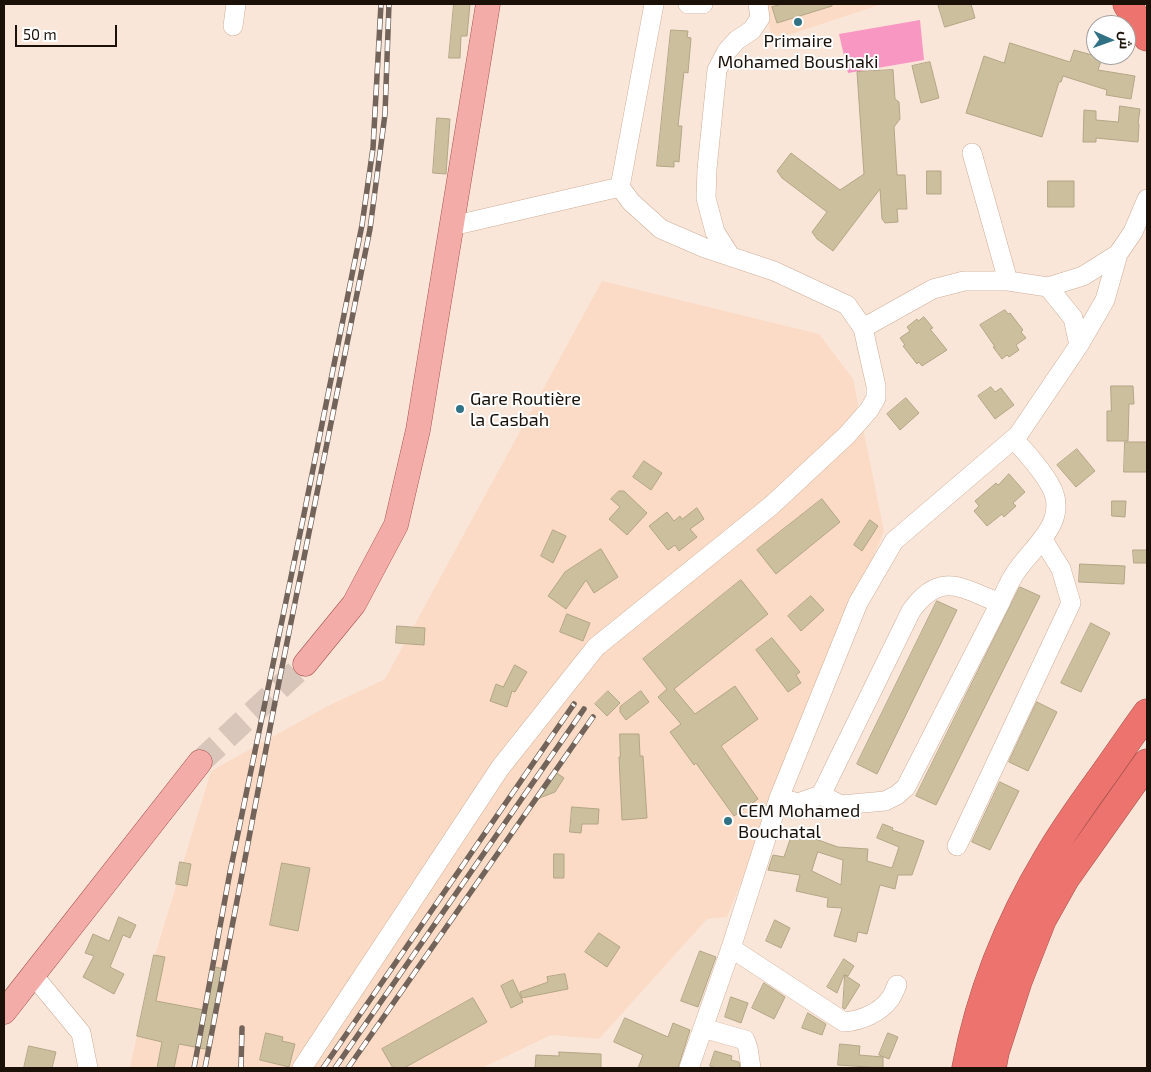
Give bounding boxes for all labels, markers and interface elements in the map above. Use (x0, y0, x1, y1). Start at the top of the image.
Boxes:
scale bar (18, 15, 120, 47)
north arrow (1086, 15, 1136, 65)
marker: Primaire Mohamed Boushaki (792, 16, 804, 28)
text: 50 m (23, 25, 57, 43)
place label: Primaire Mohamed Boushaki (718, 30, 878, 72)
text: ش (1117, 31, 1134, 50)
place label: Gare Routière la Casbah (470, 388, 581, 430)
marker: Gare Routière la Casbah (454, 403, 466, 415)
place label: CEM Mohamed Bouchatal (738, 800, 860, 842)
marker: CEM Mohamed Bouchatal (722, 815, 734, 827)

